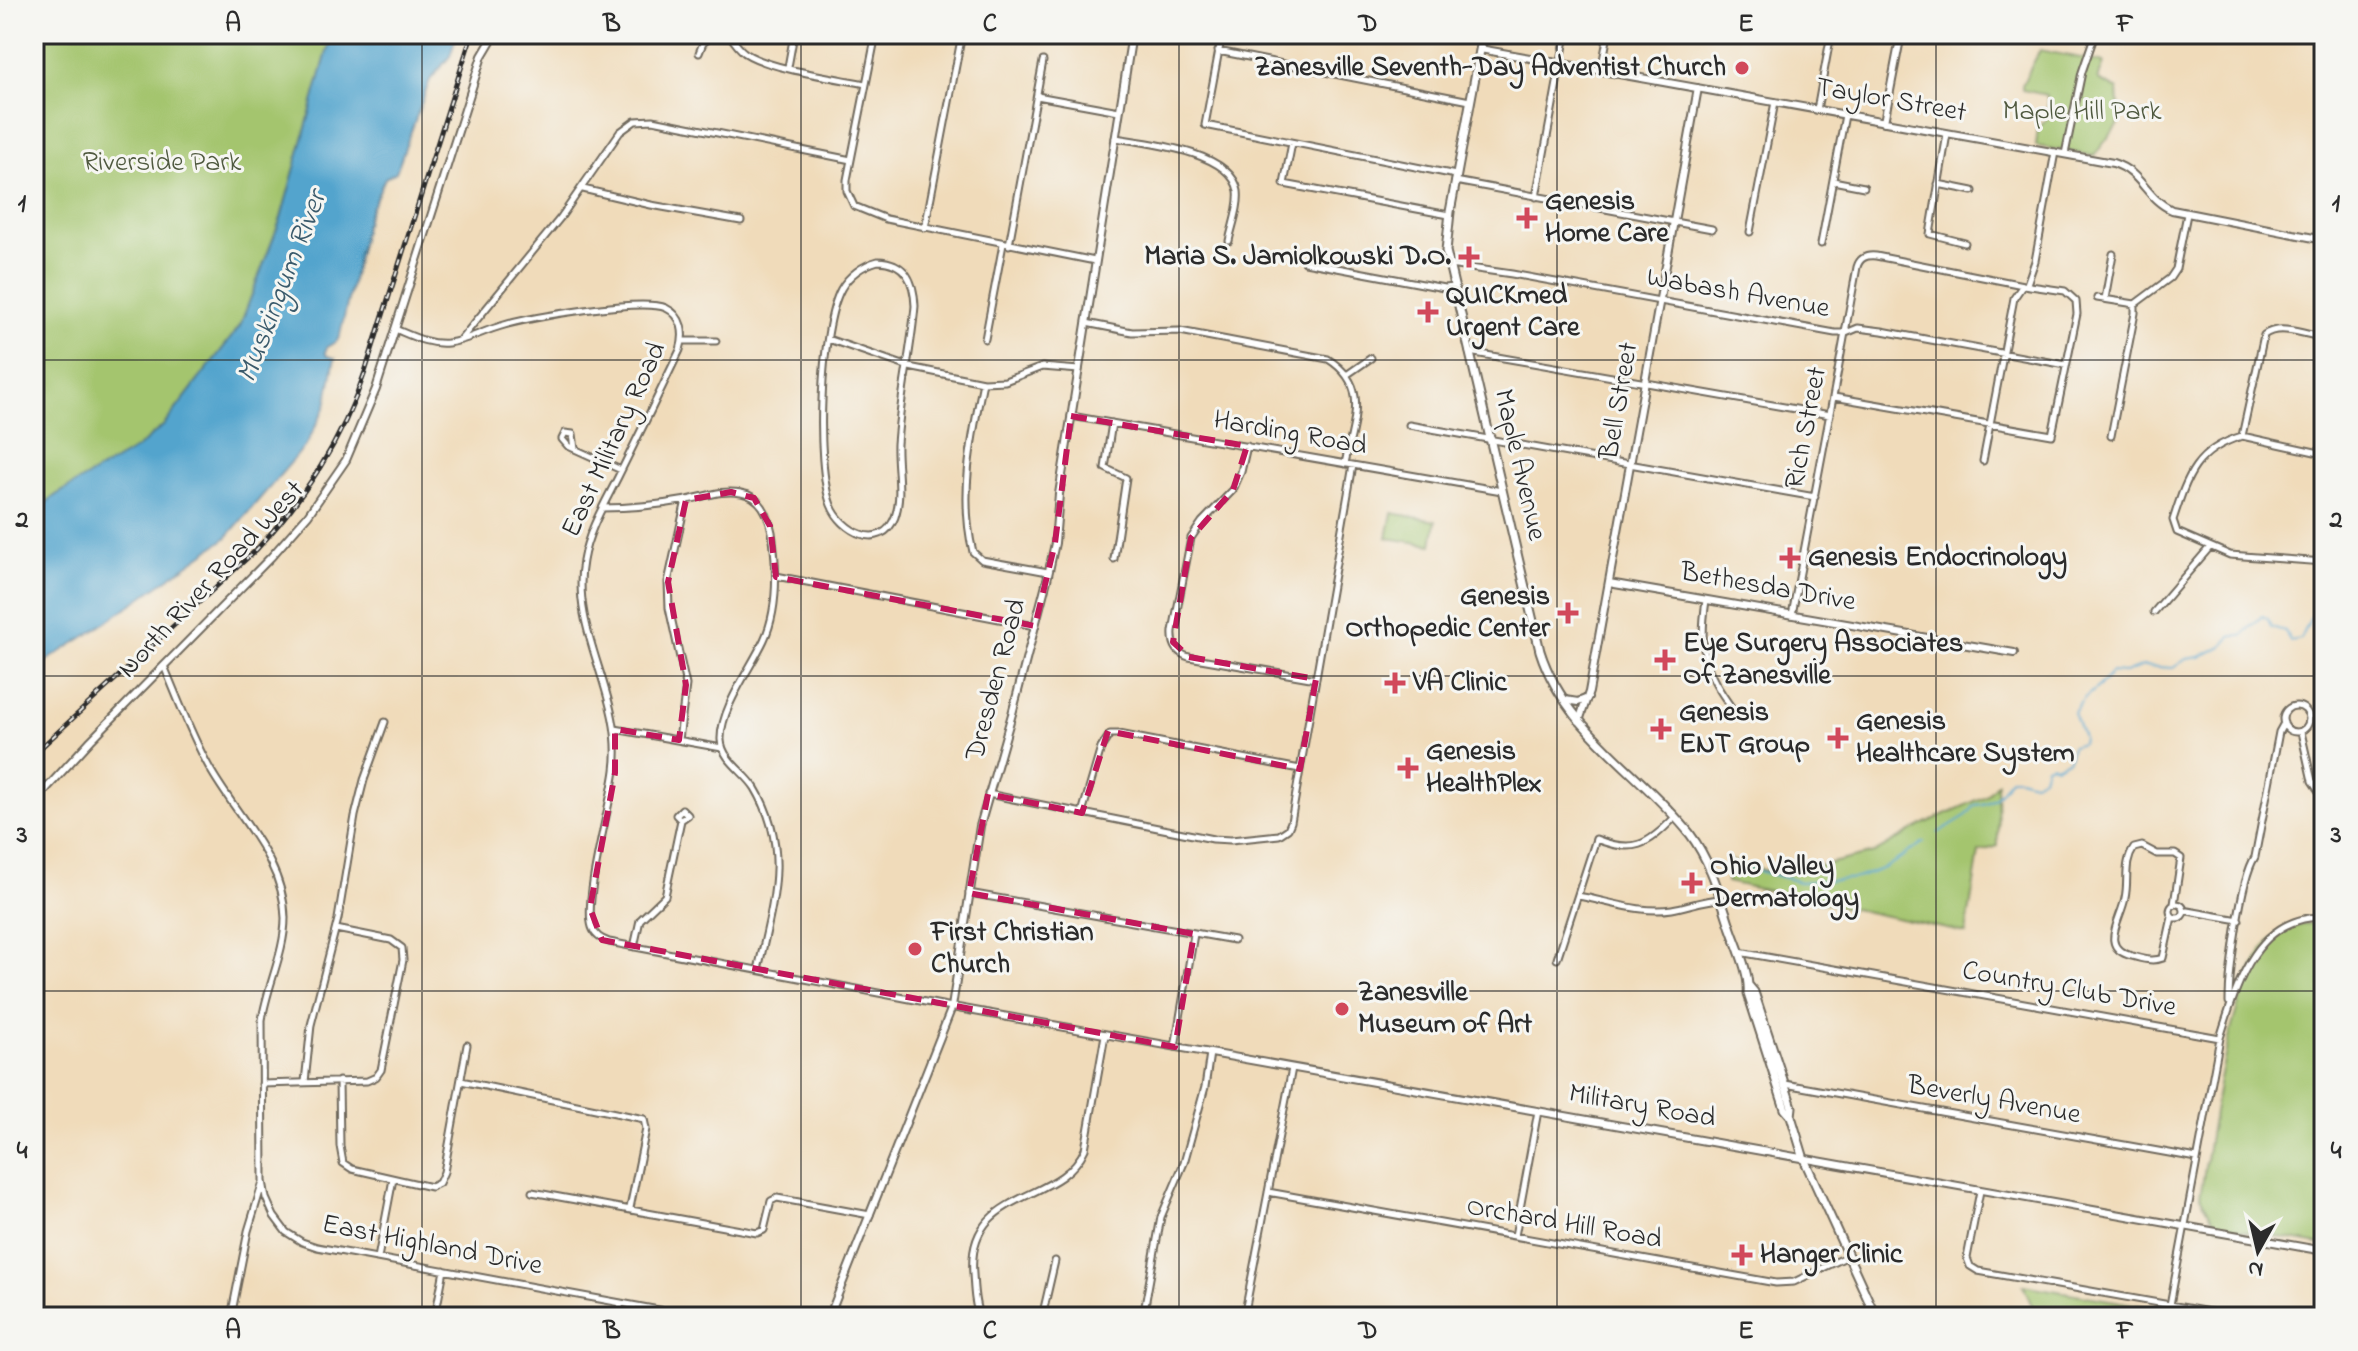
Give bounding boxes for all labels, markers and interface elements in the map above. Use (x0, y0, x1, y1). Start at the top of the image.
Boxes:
text: A (225, 6, 241, 44)
text: B (602, 6, 621, 44)
text: C (983, 6, 997, 44)
text: D (1357, 6, 1378, 44)
text: E (1738, 6, 1754, 44)
text: F (2115, 6, 2134, 44)
place label: Zanesville Seventh-Day Adventist Church (1255, 48, 1726, 89)
marker: Zanesville Seventh-Day Adventist Church (1733, 59, 1751, 77)
street label: Taylor Street (1812, 68, 1970, 134)
park label: Maple Hill Park (2002, 92, 2162, 133)
park label: Riverside Park (83, 143, 242, 184)
water label: Muskingum River (226, 181, 341, 389)
place label: Genesis Home Care (1545, 182, 1670, 255)
text: 1 (18, 186, 27, 224)
text: 1 (2332, 186, 2341, 224)
marker: Genesis Home Care (1516, 207, 1538, 229)
place label: Maria S. Jamiolkowski D.O. (1144, 237, 1451, 278)
marker: Maria S. Jamiolkowski D.O. (1458, 246, 1480, 268)
street label: Wabash Avenue (1643, 258, 1833, 330)
place label: QUICKmed Urgent Care (1446, 276, 1581, 350)
marker: QUICKmed Urgent Care (1417, 301, 1439, 323)
street label: East Military Road (552, 335, 678, 544)
street label: Bell Street (1589, 339, 1650, 464)
street label: Rich Street (1775, 363, 1839, 493)
street label: Maple Avenue (1482, 385, 1556, 545)
street label: Harding Road (1210, 400, 1370, 468)
street label: North River Road West (109, 472, 315, 688)
text: 2 (15, 502, 29, 540)
text: 2 (2329, 502, 2343, 540)
place label: Genesis Endocrinology (1808, 538, 2067, 580)
marker: Genesis Endocrinology (1779, 547, 1801, 569)
street label: Bethesda Drive (1676, 552, 1859, 624)
place label: Genesis Orthopedic Center (1345, 577, 1551, 650)
street label: Dresden Road (955, 594, 1038, 766)
marker: Genesis Orthopedic Center (1557, 602, 1579, 624)
place label: Eye Surgery Associates Of Zanesville (1683, 624, 1963, 697)
marker: Eye Surgery Associates Of Zanesville (1654, 649, 1676, 671)
place label: VA Clinic (1412, 663, 1507, 704)
marker: VA Clinic (1384, 672, 1406, 694)
place label: Genesis ENT Group (1679, 693, 1810, 766)
place label: Genesis Healthcare System (1856, 702, 2075, 775)
marker: Genesis ENT Group (1650, 718, 1672, 740)
marker: Genesis Healthcare System (1827, 727, 1849, 749)
place label: Genesis HealthPlex (1426, 732, 1542, 805)
marker: Genesis HealthPlex (1397, 757, 1419, 779)
text: 3 (16, 817, 28, 855)
text: 3 (2330, 817, 2342, 855)
place label: Ohio Valley Dermatology (1708, 847, 1859, 921)
marker: Ohio Valley Dermatology (1681, 872, 1703, 894)
place label: First Christian Church (929, 913, 1094, 986)
marker: First Christian Church (906, 940, 924, 958)
street label: Country Club Drive (1959, 951, 2180, 1029)
place label: Zanesville Museum of Art (1358, 973, 1533, 1046)
marker: Zanesville Museum of Art (1333, 1000, 1351, 1018)
street label: Beverly Avenue (1903, 1065, 2084, 1136)
street label: Military Road (1565, 1074, 1719, 1140)
text: 4 (17, 1133, 28, 1171)
text: 4 (2331, 1133, 2342, 1171)
street label: Orchard Hill Road (1463, 1187, 1665, 1261)
street label: East Highland Drive (318, 1205, 546, 1288)
north arrow (2218, 1211, 2298, 1291)
place label: Hanger Clinic (1760, 1235, 1903, 1277)
marker: Hanger Clinic (1731, 1244, 1753, 1266)
text: N (2246, 1251, 2265, 1285)
text: A (225, 1313, 241, 1351)
text: B (602, 1313, 621, 1351)
text: C (983, 1313, 997, 1351)
text: D (1357, 1313, 1378, 1351)
text: E (1738, 1313, 1754, 1351)
text: F (2115, 1313, 2134, 1351)

